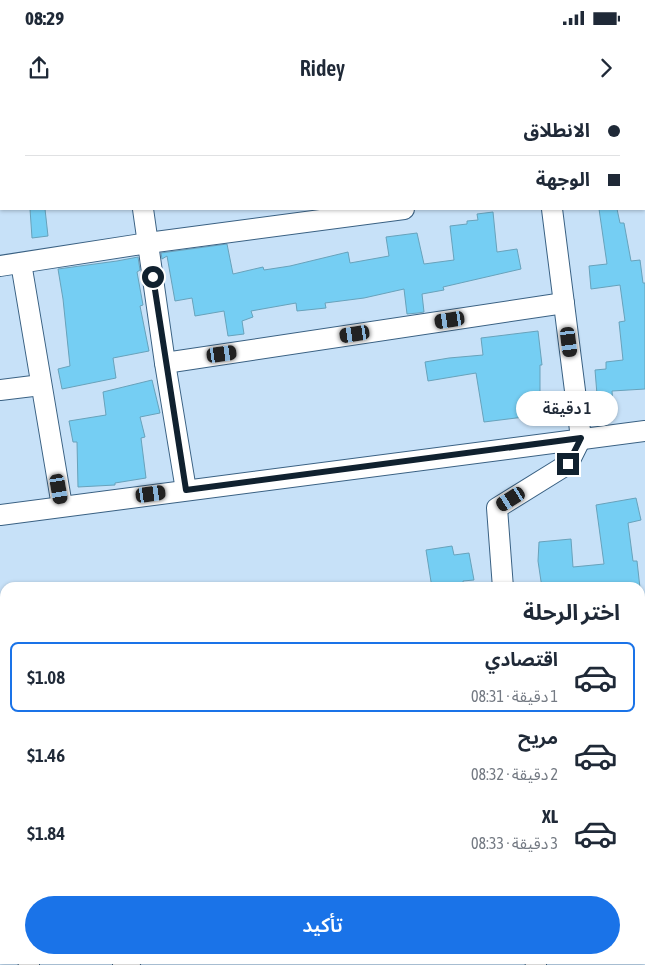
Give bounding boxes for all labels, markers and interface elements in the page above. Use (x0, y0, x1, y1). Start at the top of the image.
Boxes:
text: 08:29 (25, 7, 64, 29)
icon: share (25, 54, 53, 82)
icon: forward (592, 54, 620, 82)
text: Ridey (300, 55, 345, 81)
text: الانطلاق (524, 119, 590, 141)
text: الوجهة (536, 168, 590, 190)
route start (142, 266, 164, 288)
car (434, 310, 465, 330)
car (339, 324, 370, 344)
car (559, 326, 578, 358)
car (206, 344, 237, 364)
callout: 1 دقيقة (517, 392, 619, 426)
text: 1 دقيقة (543, 399, 591, 417)
route end (557, 453, 579, 475)
car (49, 473, 68, 505)
car (135, 484, 166, 504)
car (494, 485, 527, 513)
text: اختر الرحلة (523, 599, 620, 625)
text: اقتصادي (485, 648, 558, 670)
icon: car (573, 655, 618, 700)
text: $1.08 (27, 666, 65, 688)
text: 1 دقيقة · 08:31 (471, 687, 558, 705)
text: مريح (518, 726, 558, 748)
icon: car (573, 733, 618, 778)
text: $1.46 (27, 744, 65, 766)
text: 2 دقيقة · 08:32 (471, 765, 558, 783)
text: XL (542, 805, 558, 827)
icon: car (573, 811, 618, 856)
text: $1.84 (27, 822, 65, 844)
text: 3 دقيقة · 08:33 (471, 834, 558, 852)
button: تأكيد (25, 896, 620, 954)

